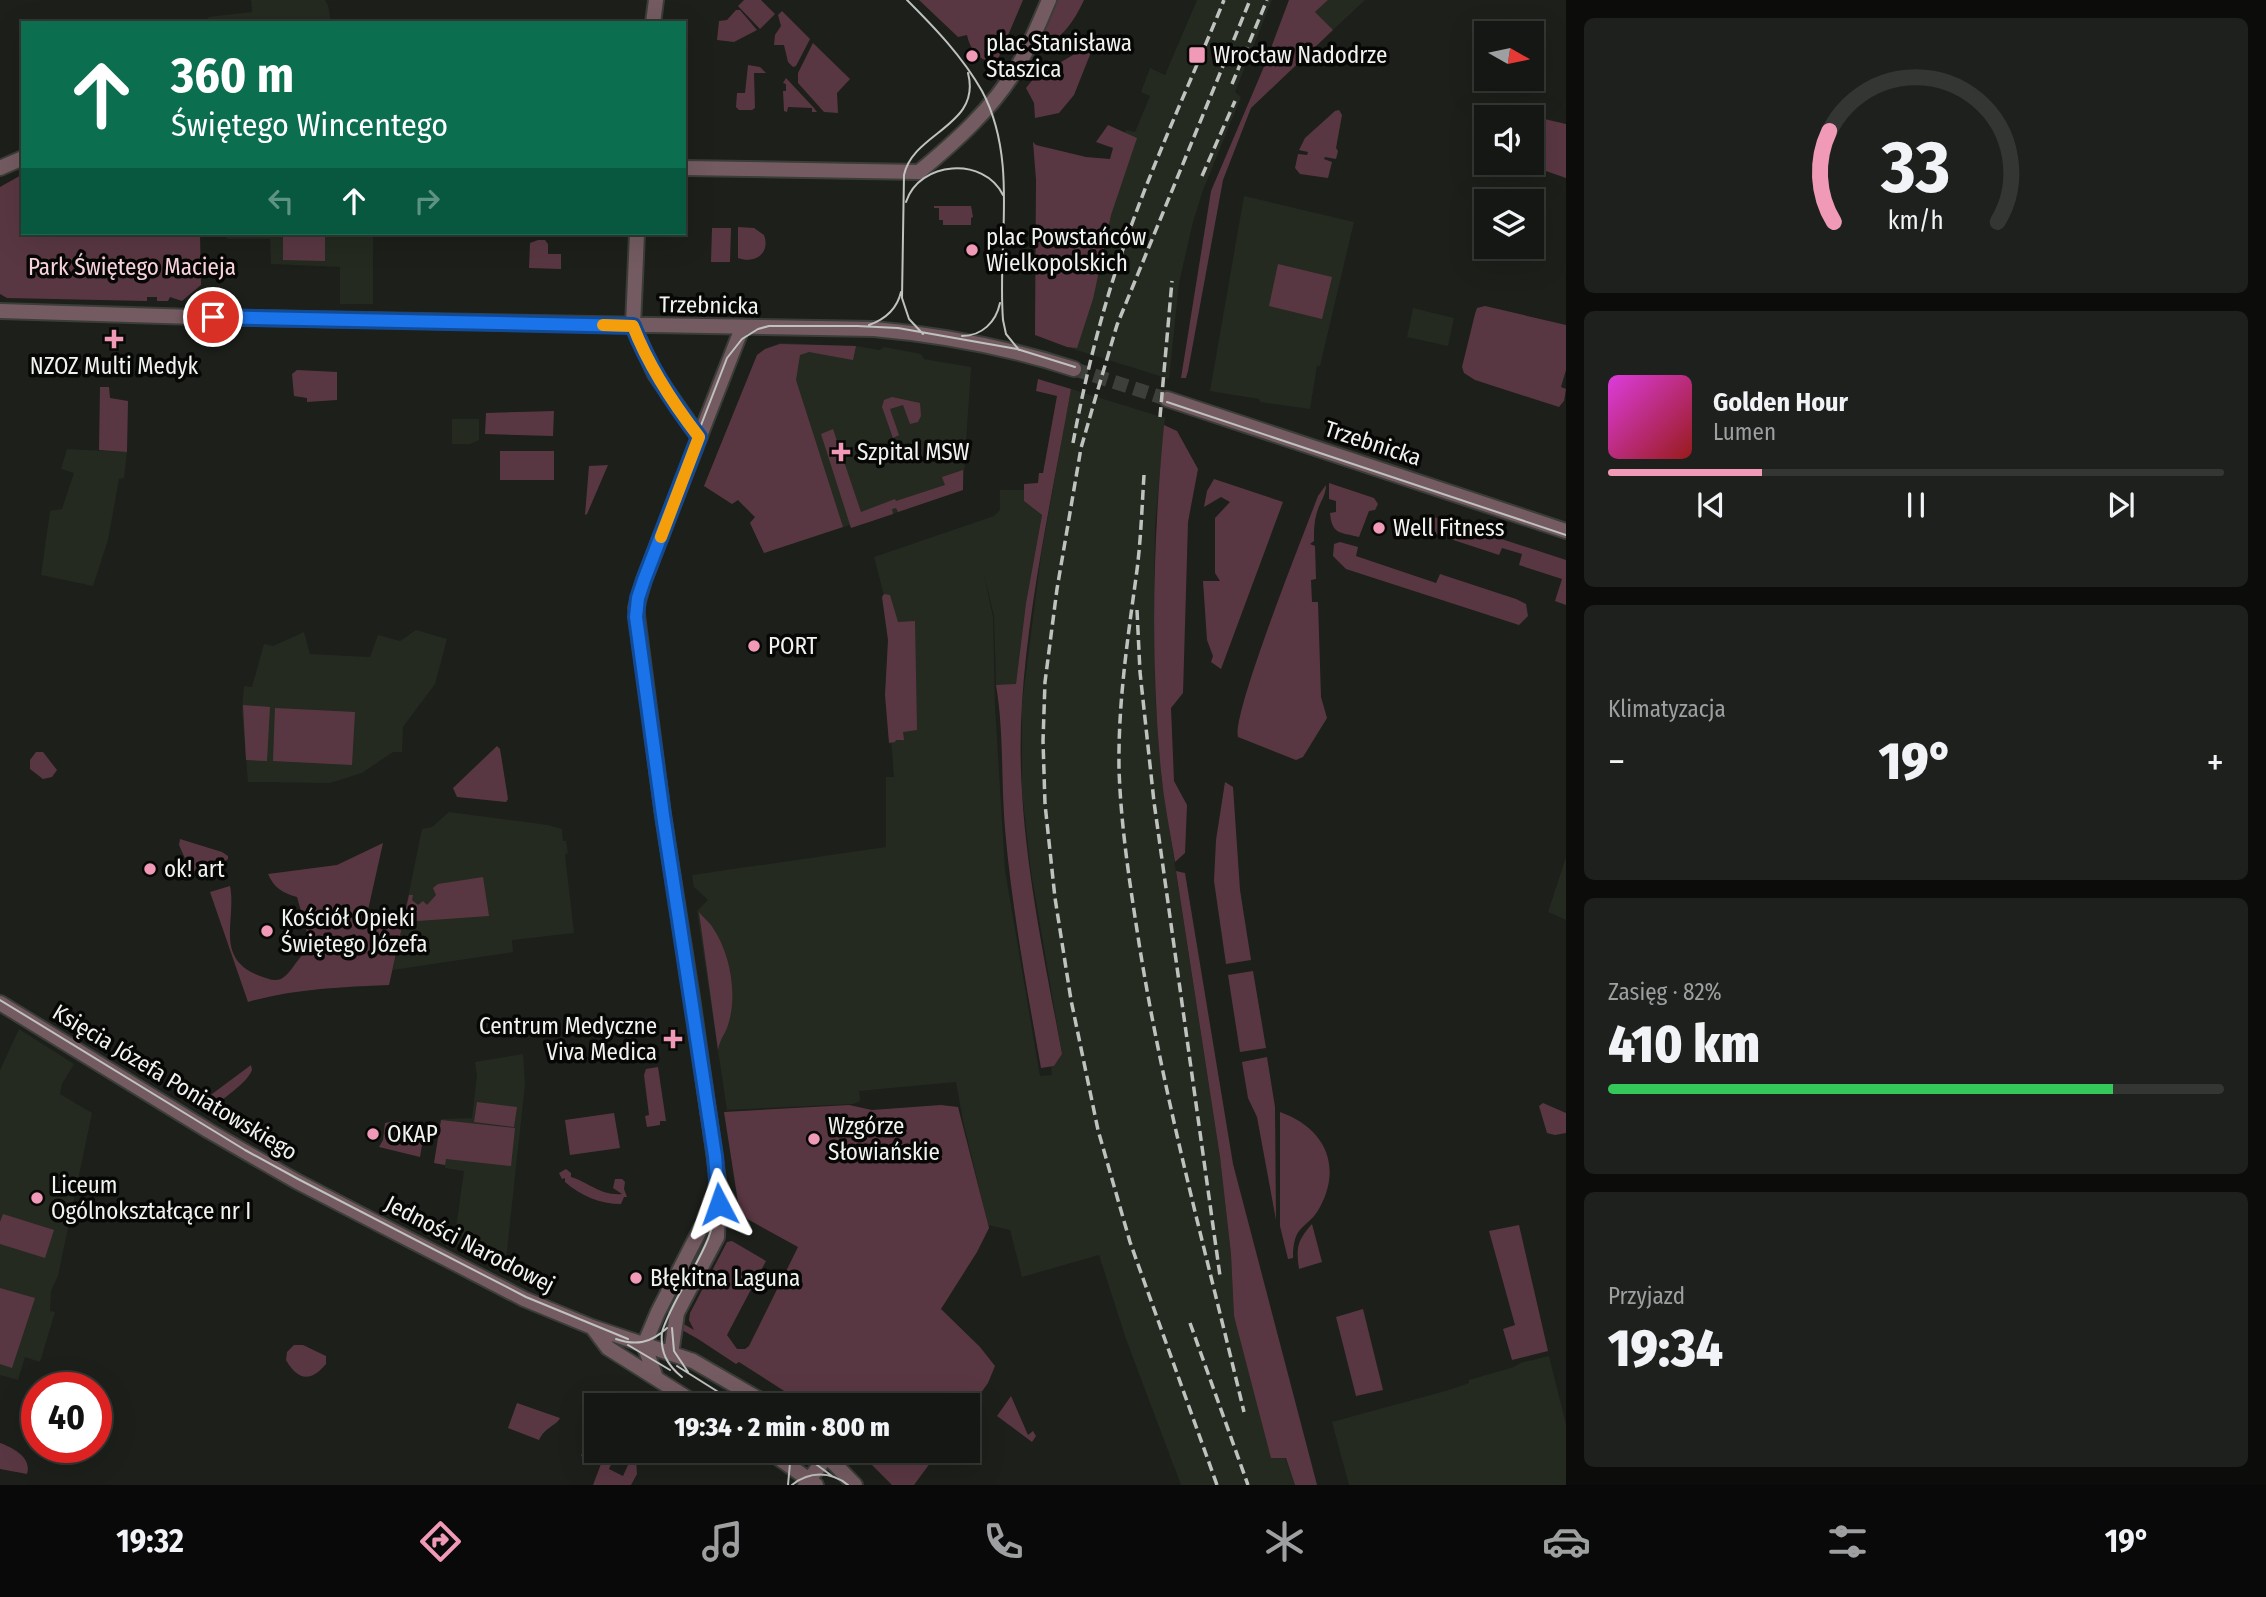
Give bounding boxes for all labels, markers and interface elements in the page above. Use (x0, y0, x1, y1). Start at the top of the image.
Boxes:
north arrow (1474, 21, 1544, 91)
map controls (1474, 21, 1544, 259)
place label: plac Stanisława Staszica (986, 29, 1132, 83)
place label: Wrocław Nadodrze (1213, 41, 1387, 69)
marker: Wrocław Nadodrze (1187, 45, 1207, 65)
text: 360 m (171, 46, 294, 105)
marker: plac Stanisława Staszica (964, 48, 980, 64)
icon: ahead (56, 49, 147, 140)
button: sound (1474, 105, 1544, 175)
text: Świętego Wincentego (171, 106, 448, 144)
text: 33 (1881, 124, 1950, 211)
icon: left (262, 182, 300, 220)
icon: ahead (335, 182, 373, 220)
icon: right (408, 182, 446, 220)
button: layers (1474, 189, 1544, 259)
text: km/h (1888, 206, 1944, 236)
place label: plac Powstańców Wielkopolskich (986, 223, 1146, 277)
marker: plac Powstańców Wielkopolskich (964, 242, 980, 258)
park label: Park Świętego Macieja (28, 252, 236, 281)
pin (183, 287, 243, 347)
street label: Trzebnicka (659, 290, 759, 320)
icon: arrive (194, 298, 232, 336)
marker: NZOZ Multi Medyk (104, 329, 124, 349)
place label: NZOZ Multi Medyk (30, 352, 199, 380)
text: Golden Hour (1713, 387, 1848, 418)
street label: Trzebnicka (1321, 414, 1425, 472)
text: Lumen (1713, 418, 1776, 446)
place label: Szpital MSW (857, 438, 970, 466)
marker: Szpital MSW (831, 442, 851, 462)
icon: previous (1692, 486, 1730, 524)
icon: pause (1897, 486, 1935, 524)
icon: next (2102, 486, 2140, 524)
place label: Well Fitness (1393, 514, 1505, 542)
marker: Well Fitness (1371, 520, 1387, 536)
place label: PORT (768, 632, 818, 660)
marker: PORT (746, 638, 762, 654)
text: Klimatyzacja (1608, 695, 1726, 723)
text: 19° (1879, 730, 1953, 793)
text: − (1608, 739, 1625, 785)
text: + (2207, 739, 2224, 785)
place label: ok! art (164, 855, 225, 883)
marker: ok! art (142, 861, 158, 877)
place label: Kościół Opieki Świętego Józefa (281, 904, 427, 958)
marker: Kościół Opieki Świętego Józefa (259, 923, 275, 939)
text: Zasięg · 82% (1608, 978, 1722, 1006)
street label: Księcia Józefa Poniatowskiego (48, 998, 302, 1166)
place label: Centrum Medyczne Viva Medica (479, 1012, 657, 1066)
text: 410 km (1608, 1013, 1760, 1076)
marker: Centrum Medyczne Viva Medica (663, 1029, 683, 1049)
place label: Wzgórze Słowiańskie (828, 1112, 940, 1166)
place label: OKAP (387, 1120, 438, 1148)
marker: OKAP (365, 1126, 381, 1142)
marker: Wzgórze Słowiańskie (806, 1131, 822, 1147)
position arrow (682, 1167, 756, 1241)
place label: Liceum Ogólnokształcące nr I (51, 1171, 251, 1225)
street label: Jedności Narodowej (381, 1189, 559, 1299)
marker: Liceum Ogólnokształcące nr I (29, 1190, 45, 1206)
place label: Błękitna Laguna (650, 1264, 800, 1292)
marker: Błękitna Laguna (628, 1270, 644, 1286)
text: Przyjazd (1608, 1282, 1685, 1310)
text: 19:34 (1608, 1317, 1723, 1380)
speed limit sign: 40 (21, 1372, 112, 1463)
text: 19:34 · 2 min · 800 m (674, 1412, 890, 1443)
icon: directions (416, 1517, 465, 1566)
icon: music (698, 1517, 747, 1566)
icon: phone (979, 1517, 1028, 1566)
icon: climate (1260, 1517, 1309, 1566)
icon: car (1542, 1517, 1591, 1566)
icon: filters (1823, 1517, 1872, 1566)
text: 19:32 (116, 1522, 184, 1560)
text: 19° (2105, 1522, 2150, 1560)

